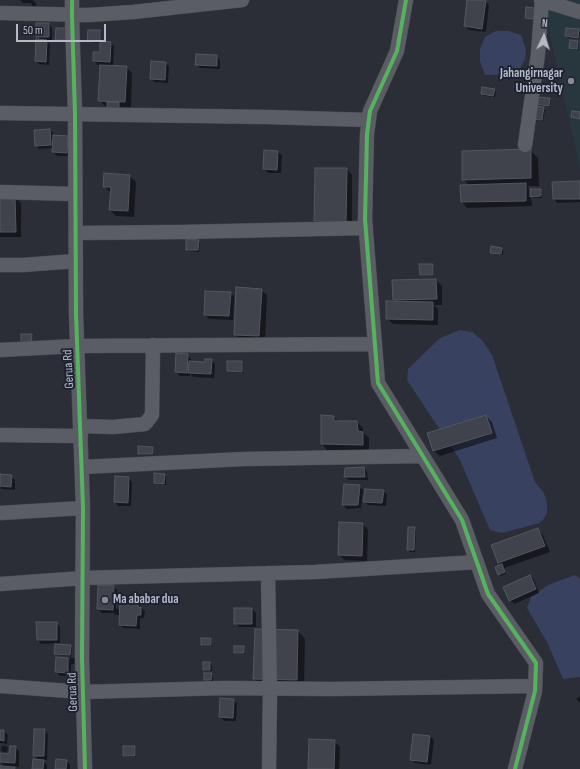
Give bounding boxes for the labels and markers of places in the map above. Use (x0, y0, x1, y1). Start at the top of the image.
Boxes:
place label: Jahangirnagar University (500, 66, 563, 97)
marker: Jahangirnagar University (566, 76, 576, 86)
place label: Ma ababar dua (113, 592, 178, 608)
marker: Ma ababar dua (100, 595, 110, 605)

